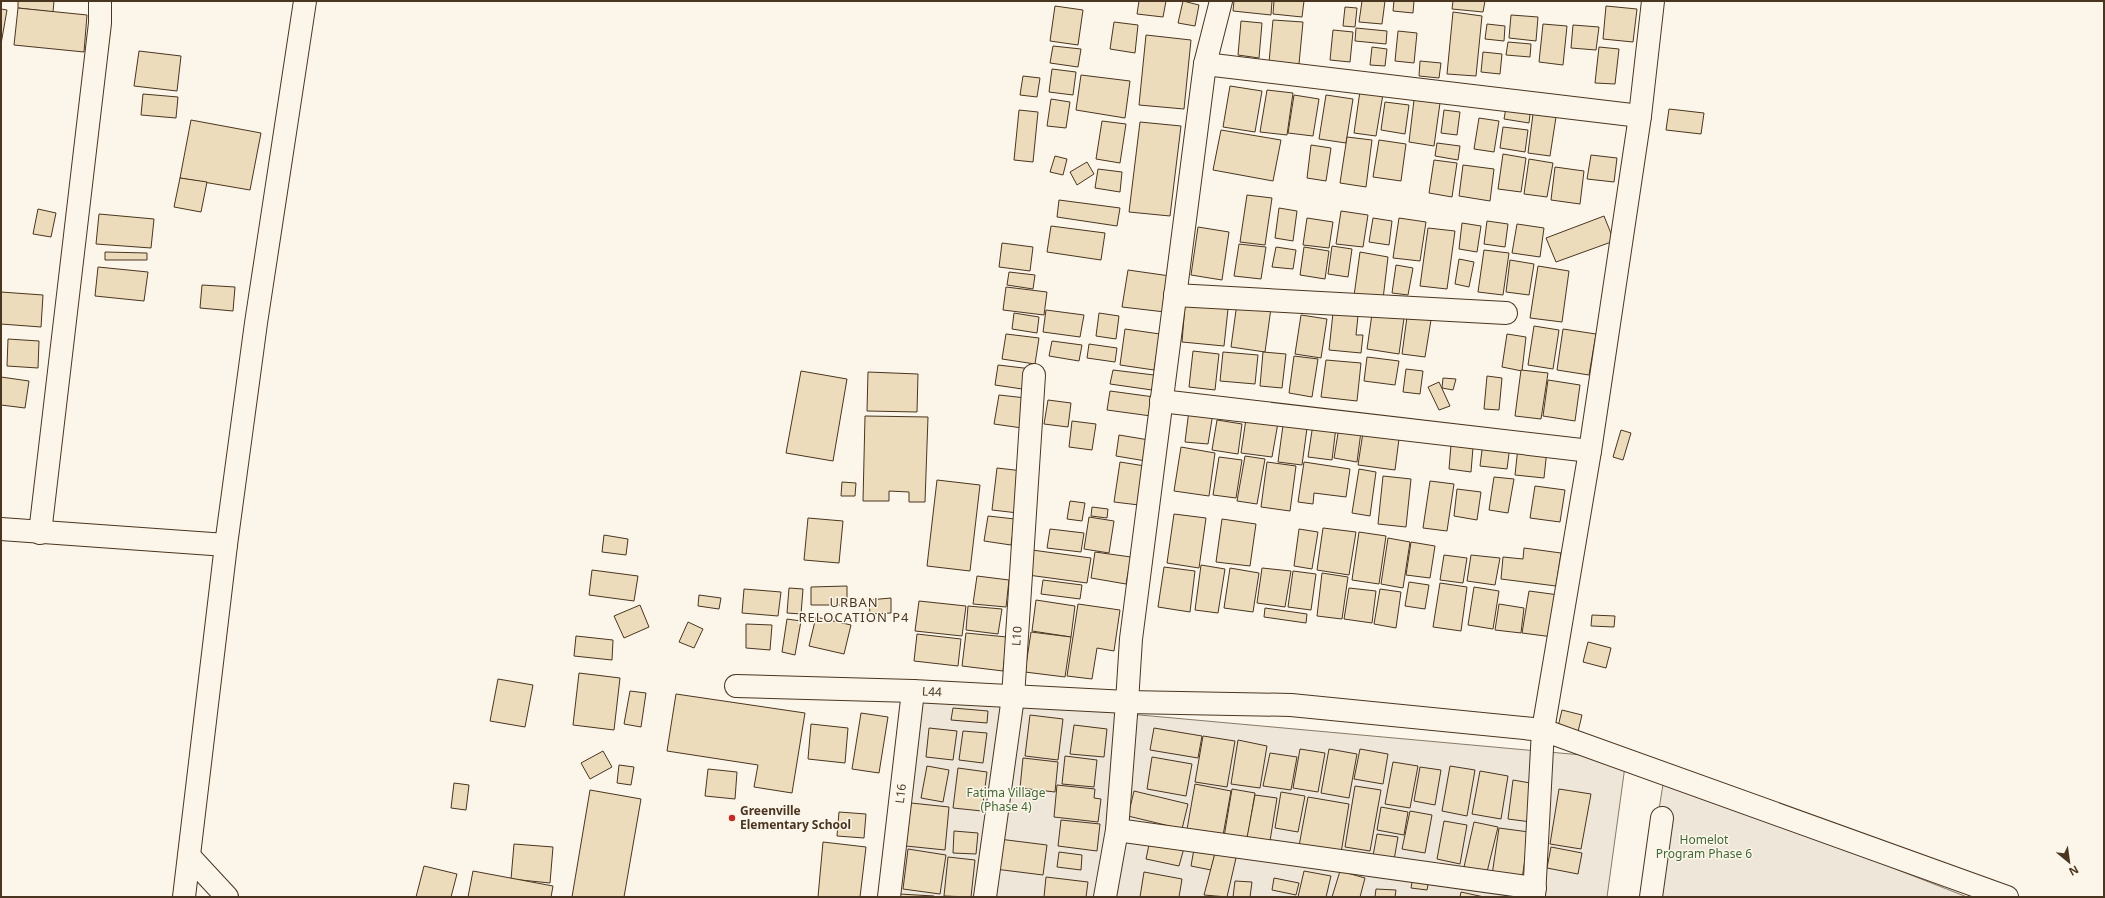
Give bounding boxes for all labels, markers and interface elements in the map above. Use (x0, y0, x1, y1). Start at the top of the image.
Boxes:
district label: URBAN RELOCATION P4 (799, 593, 909, 626)
street label: L10 (1007, 625, 1026, 647)
street label: L44 (921, 682, 943, 700)
street label: L16 (891, 783, 910, 805)
park label: Fatima Village (Phase 4) (967, 784, 1046, 815)
place label: Greenville Elementary School (740, 802, 851, 833)
marker: Greenville Elementary School (727, 813, 737, 823)
park label: Homelot Program Phase 6 (1656, 831, 1752, 862)
north arrow (2049, 842, 2089, 882)
text: N (2067, 862, 2082, 880)

